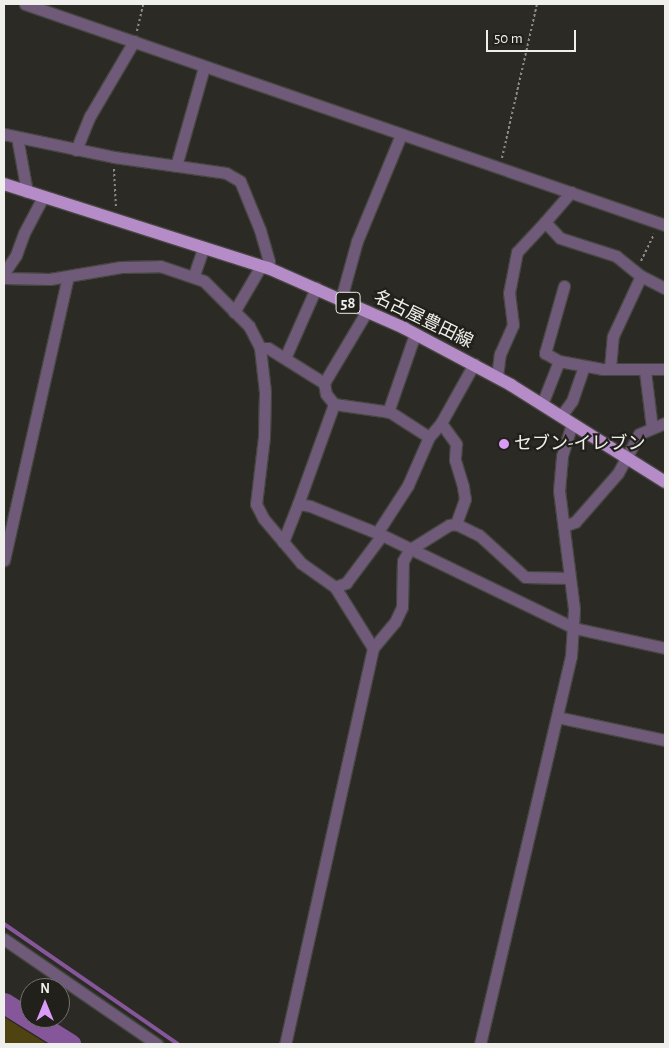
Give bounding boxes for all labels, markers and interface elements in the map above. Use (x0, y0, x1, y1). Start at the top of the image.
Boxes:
scale bar (489, 20, 579, 52)
text: 50 m (494, 31, 523, 46)
street label: 名古屋豊田線 (370, 287, 476, 353)
road number: 58 (336, 290, 360, 316)
place label: セブン-イレブン (514, 433, 646, 455)
marker: セブン-イレブン (498, 438, 510, 450)
north arrow (20, 978, 70, 1028)
text: N (40, 982, 50, 996)

